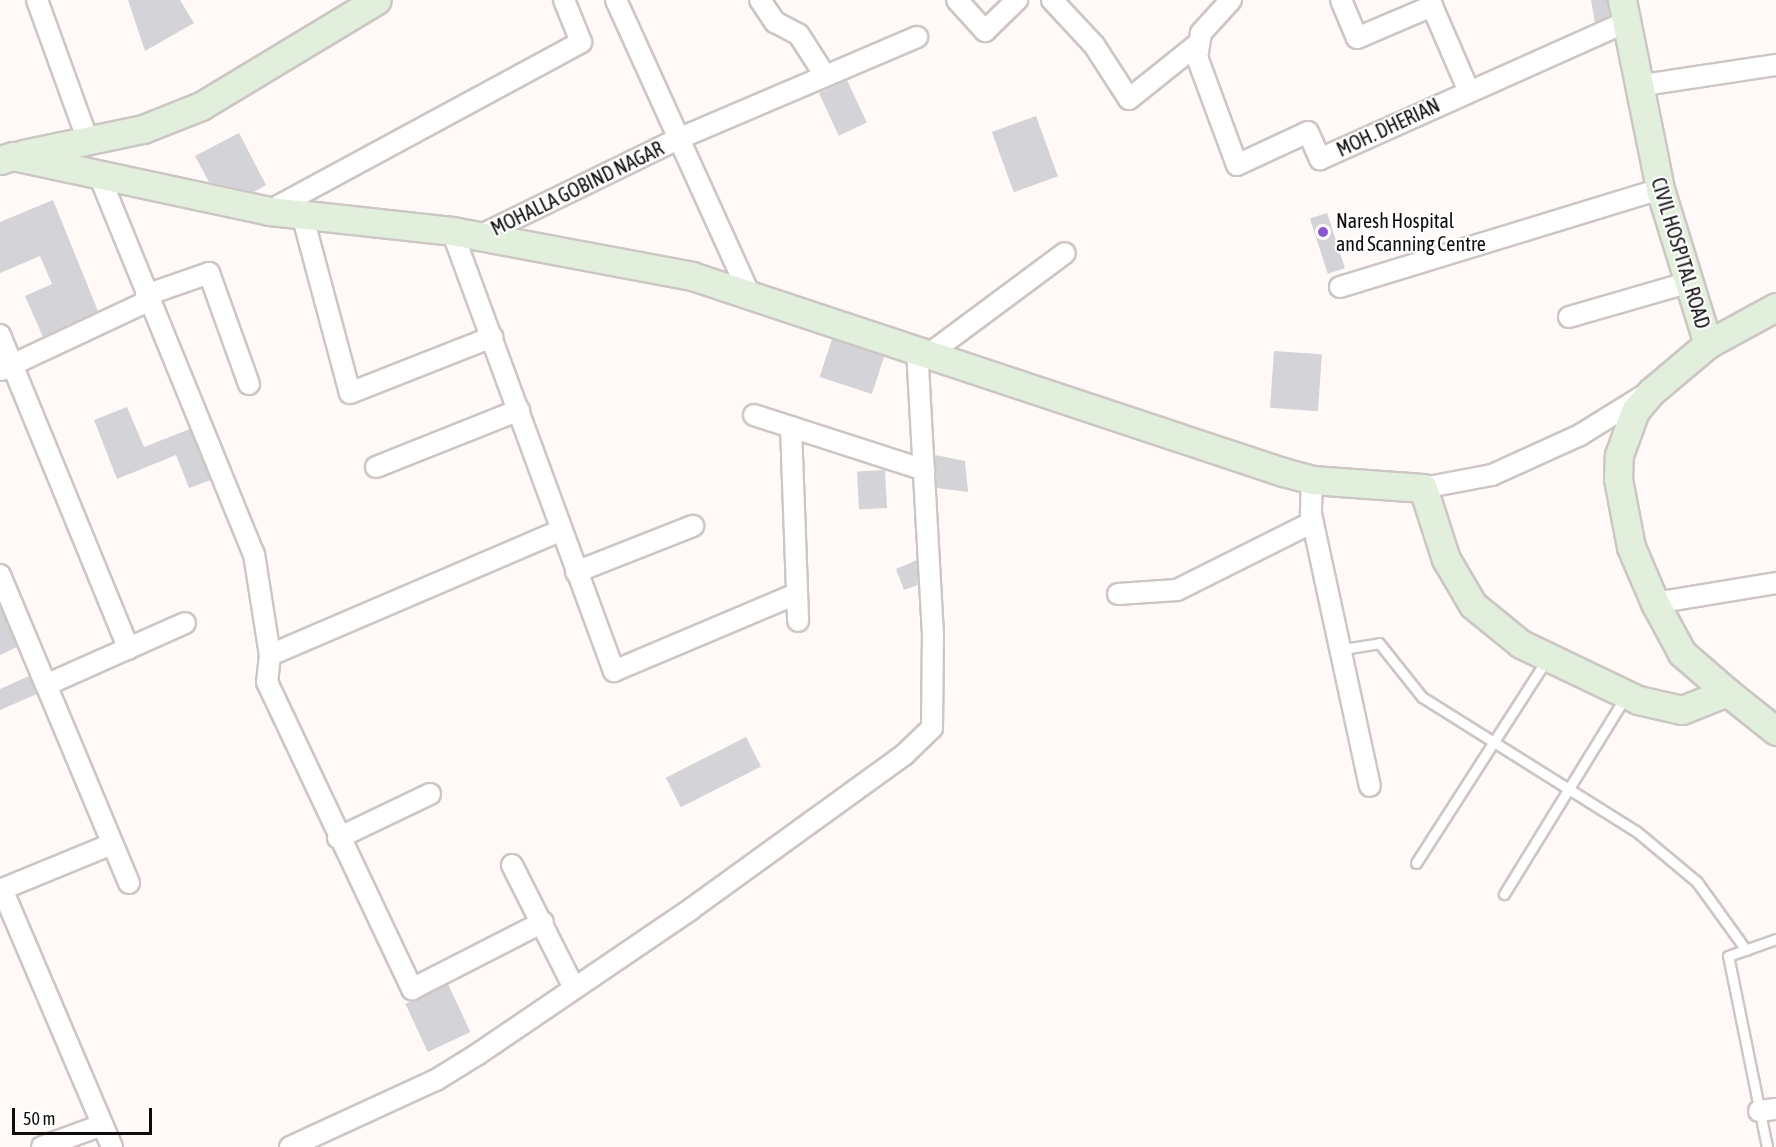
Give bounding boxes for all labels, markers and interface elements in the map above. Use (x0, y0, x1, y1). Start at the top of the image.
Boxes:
street label: MOH. DHERIAN (1333, 93, 1443, 161)
street label: MOHALLA GOBIND NAGAR (487, 136, 667, 240)
street label: CIVIL HOSPITAL ROAD (1647, 175, 1715, 331)
place label: Naresh Hospital and Scanning Centre (1336, 208, 1486, 255)
marker: Naresh Hospital and Scanning Centre (1314, 223, 1332, 241)
scale bar (15, 1096, 154, 1134)
text: 50 m (23, 1108, 55, 1129)

